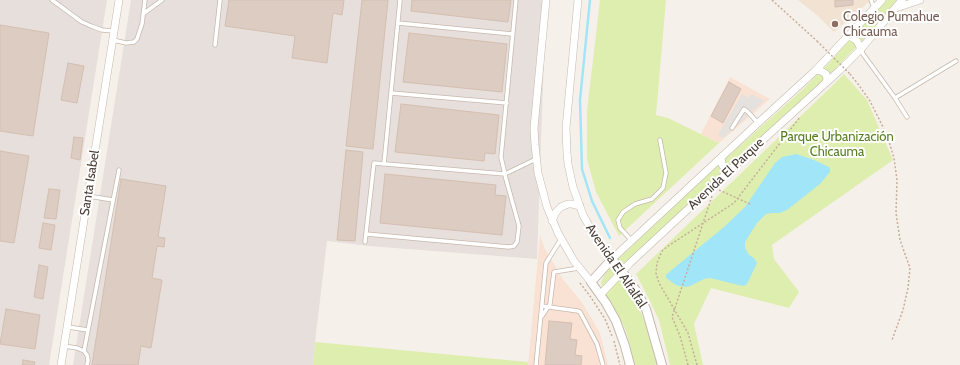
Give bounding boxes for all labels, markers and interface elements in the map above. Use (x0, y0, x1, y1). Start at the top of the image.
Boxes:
place label: Colegio Pumahue Chicauma (843, 9, 940, 40)
marker: Colegio Pumahue Chicauma (830, 19, 840, 29)
park label: Parque Urbanización Chicauma (780, 129, 894, 160)
street label: Avenida El Parque (685, 135, 767, 213)
street label: Santa Isabel (77, 149, 103, 217)
street label: Avenida El Alfalfal (582, 221, 650, 311)

